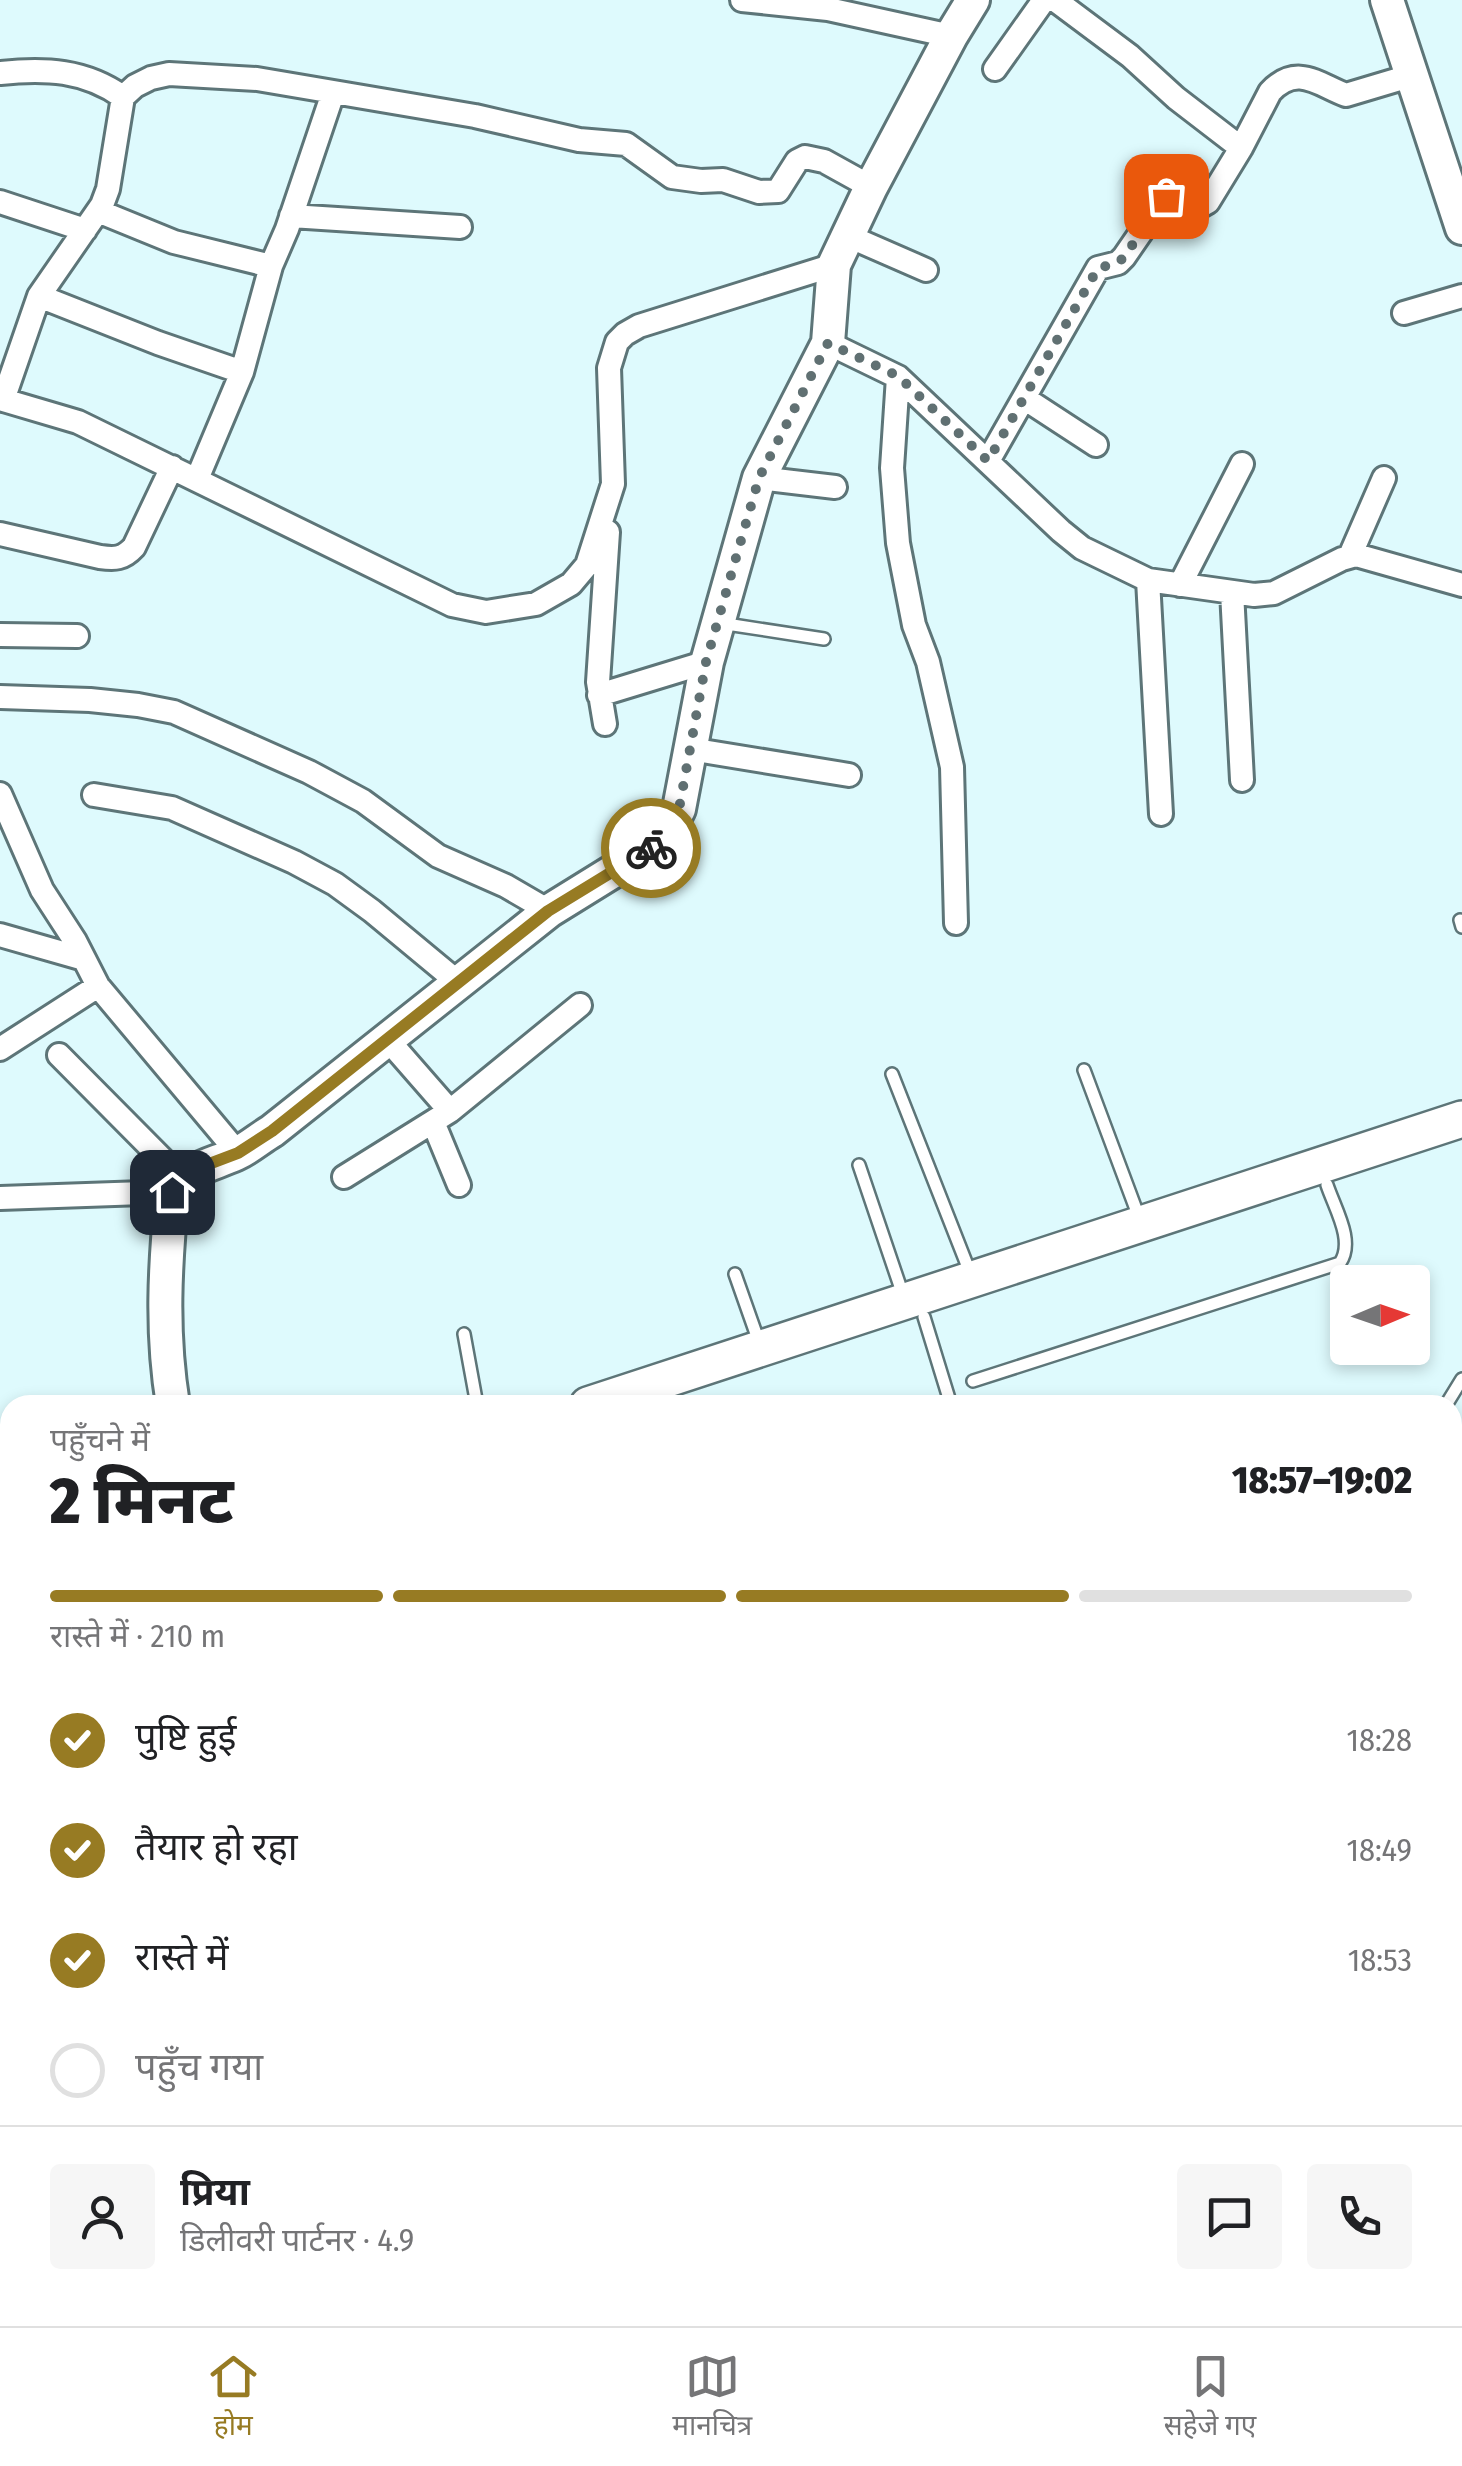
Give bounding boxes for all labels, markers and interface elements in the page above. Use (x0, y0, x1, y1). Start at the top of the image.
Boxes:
pin (1124, 154, 1209, 239)
icon: bag (1139, 169, 1194, 224)
courier (601, 798, 701, 898)
icon: bike (624, 821, 679, 876)
pin (130, 1150, 215, 1235)
icon: home (145, 1165, 200, 1220)
north arrow (1330, 1265, 1430, 1365)
map controls (1330, 1265, 1430, 1365)
text: पहुँचने में (50, 1421, 150, 1459)
text: 18:57–19:02 (1232, 1457, 1412, 1503)
text: 2 मिनट (50, 1462, 234, 1540)
text: रास्ते में · 210 m (50, 1617, 225, 1655)
icon: check (50, 1713, 105, 1768)
text: पुष्टि हुई (135, 1714, 236, 1760)
text: 18:28 (1347, 1721, 1412, 1759)
icon: check (50, 1823, 105, 1878)
text: तैयार हो रहा (135, 1824, 298, 1870)
text: 18:49 (1346, 1831, 1412, 1869)
icon: check (50, 1933, 105, 1988)
text: रास्ते में (135, 1934, 228, 1980)
text: 18:53 (1348, 1941, 1412, 1979)
text: पहुँच गया (135, 2044, 263, 2090)
button: person (50, 2164, 155, 2269)
button: chat (1177, 2164, 1282, 2269)
button: phone (1307, 2164, 1412, 2269)
text: प्रिया (180, 2169, 250, 2215)
text: डिलीवरी पार्टनर · 4.9 (180, 2221, 414, 2259)
tab: होम (206, 2349, 261, 2446)
tab: मानचित्र (672, 2349, 752, 2446)
tab: सहेजे गए (1164, 2349, 1256, 2446)

